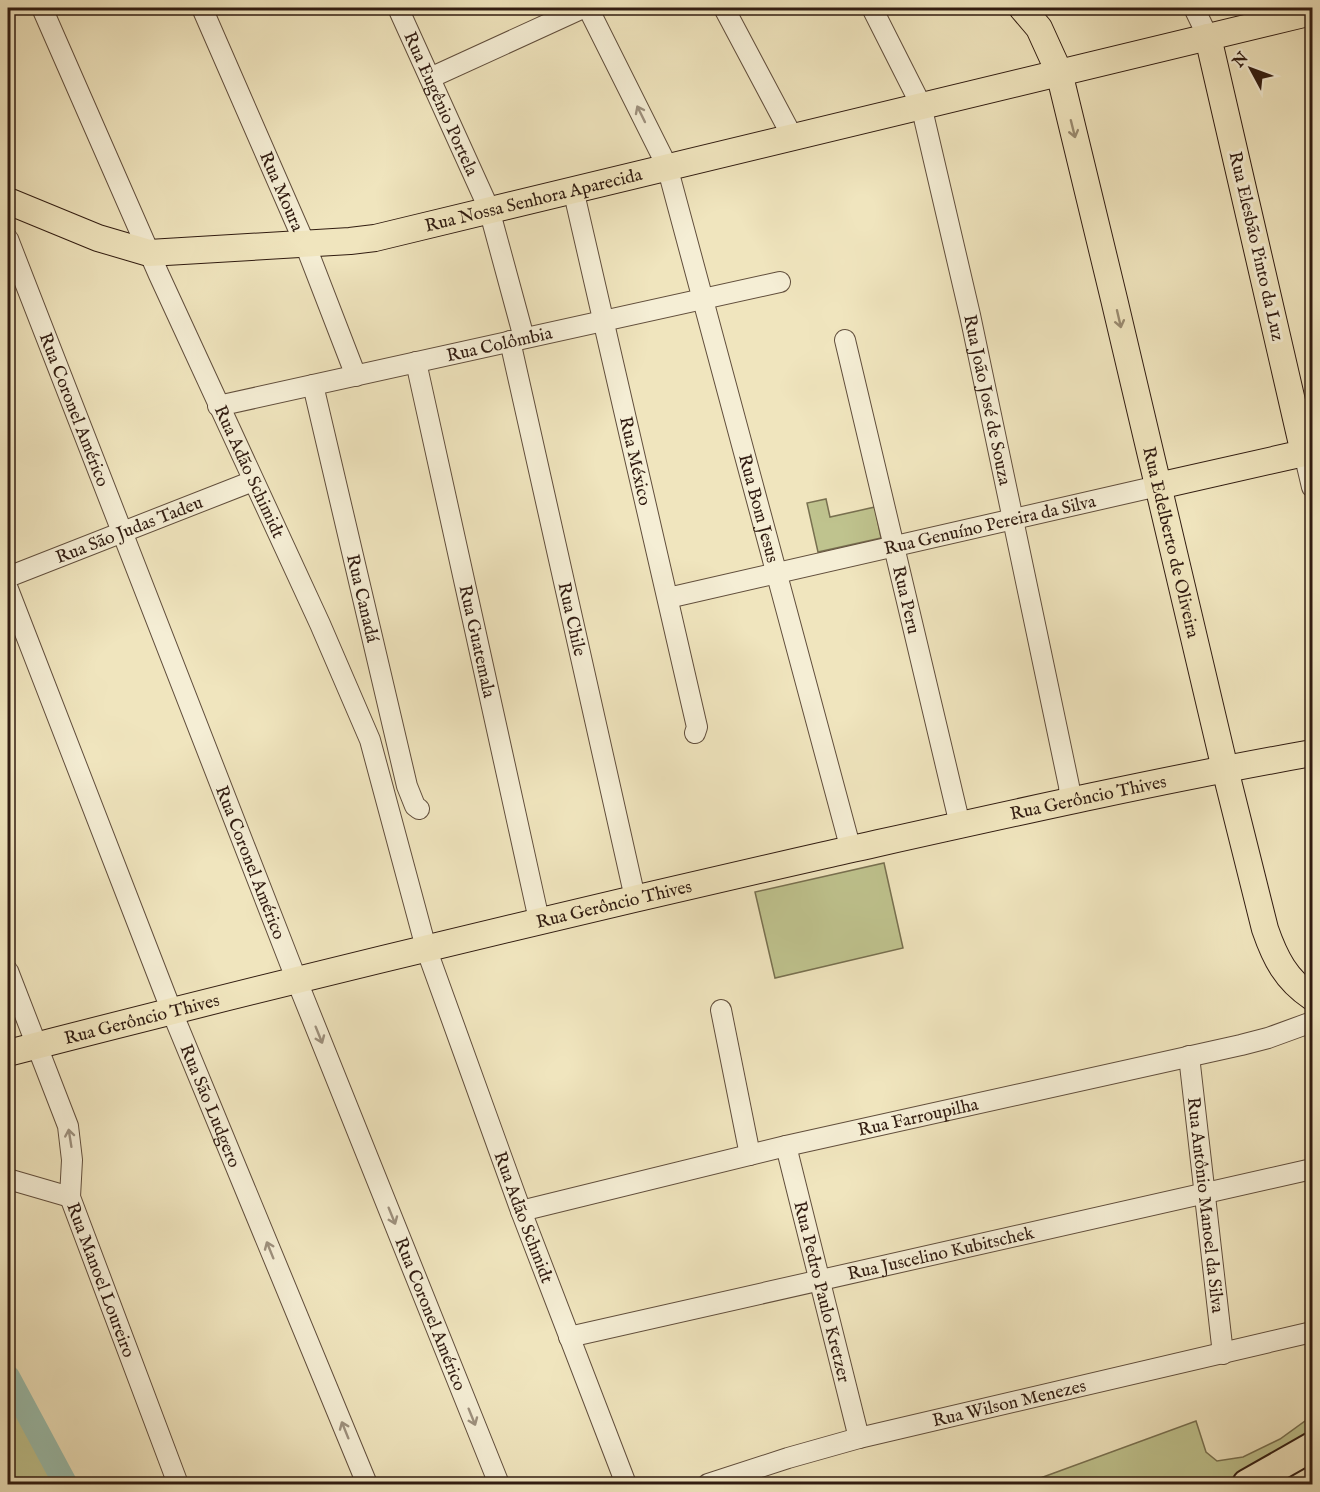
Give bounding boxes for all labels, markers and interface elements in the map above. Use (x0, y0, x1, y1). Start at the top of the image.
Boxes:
street label: Rua Eugênio Portela (397, 28, 483, 180)
north arrow (1221, 39, 1281, 99)
text: N (1228, 49, 1253, 73)
one-way arrow (634, 105, 646, 123)
one-way arrow (1068, 119, 1080, 138)
street label: Rua Moura (253, 148, 308, 236)
street label: Rua Elesbão Pinto da Luz (1223, 149, 1289, 343)
street label: Rua Nossa Senhora Aparecida (423, 164, 645, 239)
one-way arrow (1114, 308, 1125, 328)
street label: Rua João José de Souza (957, 313, 1016, 488)
street label: Rua Colômbia (444, 323, 555, 368)
street label: Rua Coronel Américo (33, 330, 113, 491)
street label: Rua Adão Schimidt (208, 402, 289, 542)
street label: Rua México (613, 414, 656, 508)
street label: Rua Edelberto de Oliveira (1136, 444, 1204, 641)
street label: Rua Bom Jesus (732, 452, 783, 565)
street label: Rua Genuíno Pereira da Silva (882, 491, 1098, 561)
street label: Rua São Judas Tadeu (53, 492, 206, 570)
street label: Rua Canadá (340, 552, 383, 645)
street label: Rua Peru (886, 564, 924, 636)
street label: Rua Chile (552, 580, 590, 659)
street label: Rua Guatemala (452, 583, 500, 700)
street label: Rua Gerôncio Thives (1008, 771, 1169, 827)
street label: Rua Coronel Américo (209, 783, 290, 943)
street label: Rua Gerôncio Thives (534, 876, 694, 935)
street label: Rua Gerôncio Thives (62, 990, 222, 1051)
one-way arrow (314, 1026, 325, 1044)
street label: Rua São Ludgero (174, 1041, 245, 1172)
street label: Rua Farroupilha (856, 1094, 981, 1143)
street label: Rua Antônio Manoel da Silva (1181, 1096, 1228, 1315)
one-way arrow (64, 1129, 75, 1149)
street label: Rua Adão Schmidt (487, 1149, 558, 1287)
street label: Rua Pedro Paulo Kretzer (787, 1199, 855, 1385)
street label: Rua Manoel Loureiro (60, 1200, 139, 1361)
one-way arrow (387, 1206, 398, 1225)
street label: Rua Juscelino Kubitschek (845, 1222, 1037, 1287)
street label: Rua Coronel Américo (388, 1234, 470, 1395)
one-way arrow (264, 1242, 275, 1260)
street label: Rua Wilson Menezes (930, 1375, 1088, 1433)
one-way arrow (467, 1407, 478, 1425)
one-way arrow (339, 1422, 350, 1440)

